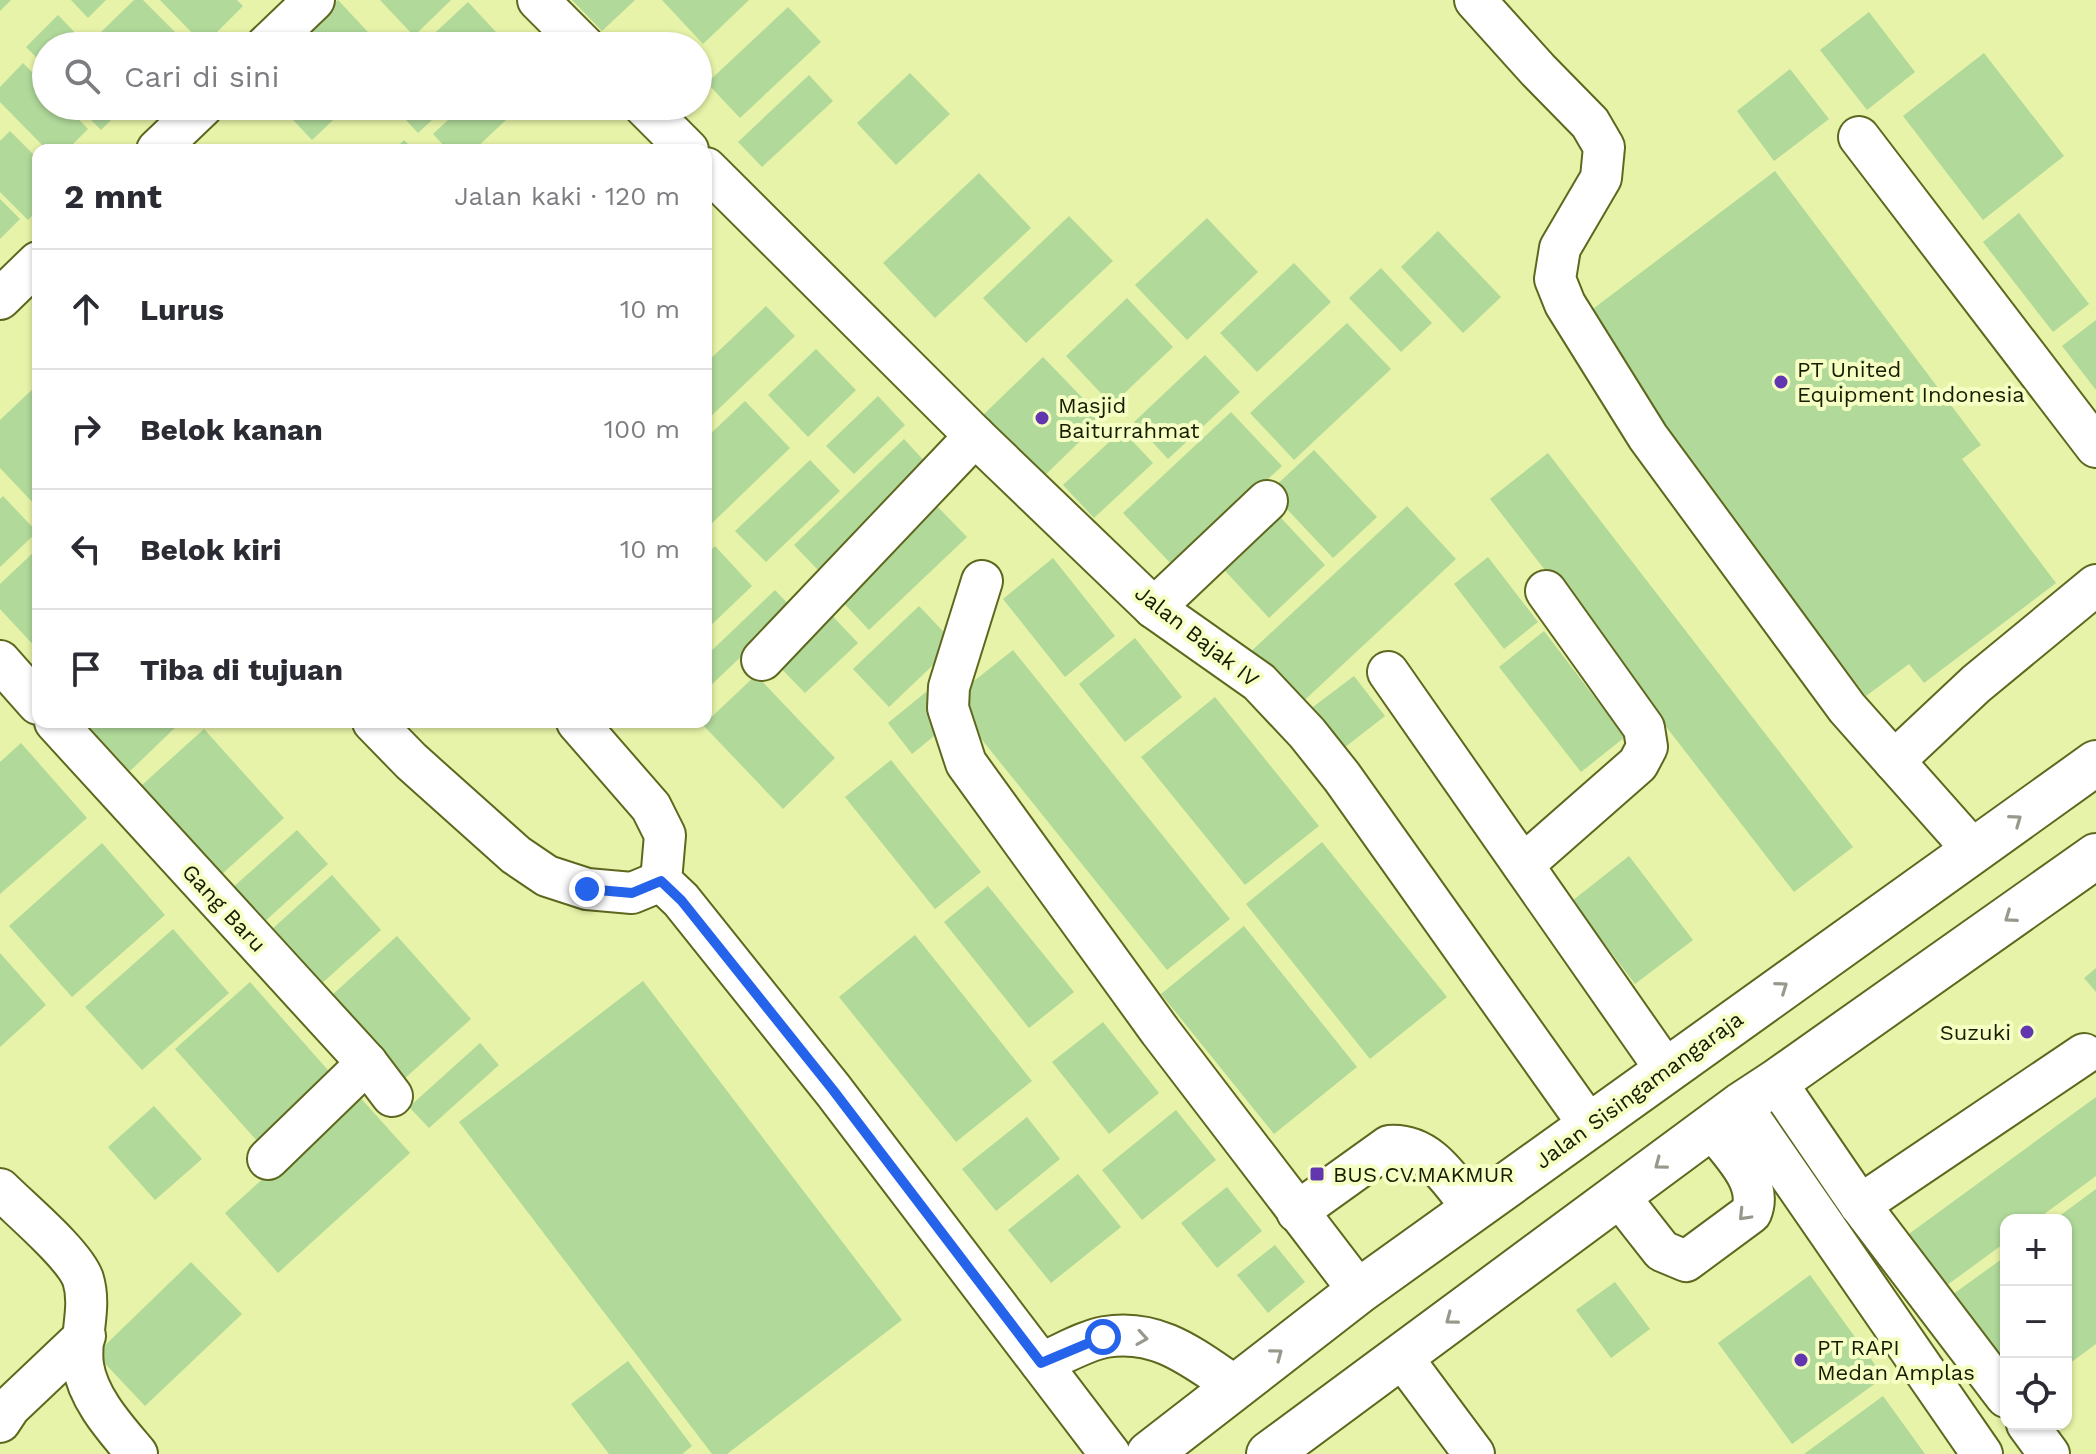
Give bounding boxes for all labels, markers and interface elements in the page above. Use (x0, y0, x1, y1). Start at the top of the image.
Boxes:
search box (32, 32, 712, 120)
icon: search (60, 54, 104, 98)
text: Cari di sini (124, 59, 279, 94)
text: 2 mnt (64, 176, 162, 216)
text: Jalan kaki · 120 m (454, 181, 680, 211)
icon: ahead (64, 287, 108, 331)
text: Lurus (140, 292, 224, 327)
text: 10 m (620, 294, 680, 324)
place label: PT United Equipment Indonesia (1797, 357, 2025, 407)
marker: PT United Equipment Indonesia (1772, 373, 1790, 391)
place label: Masjid Baiturrahmat (1058, 393, 1199, 443)
icon: right (64, 407, 108, 451)
marker: Masjid Baiturrahmat (1033, 409, 1051, 427)
text: Belok kanan (140, 412, 323, 447)
text: 100 m (604, 414, 680, 444)
icon: left (64, 527, 108, 571)
text: Belok kiri (140, 532, 282, 567)
text: 10 m (620, 534, 680, 564)
street label: Jalan Bajak IV (1130, 580, 1264, 692)
icon: arrive (64, 647, 108, 691)
text: Tiba di tujuan (140, 652, 343, 687)
one-way arrow (2007, 815, 2022, 830)
street label: Gang Baru (177, 859, 271, 957)
route end (569, 871, 605, 907)
one-way arrow (2004, 907, 2018, 922)
one-way arrow (1773, 983, 1787, 997)
street label: Jalan Sisingamangaraja (1530, 1006, 1748, 1174)
place label: Suzuki (1940, 1020, 2011, 1045)
marker: Suzuki (2018, 1023, 2036, 1041)
one-way arrow (1654, 1155, 1669, 1169)
place label: BUS CV.MAKMUR (1333, 1162, 1514, 1187)
marker: BUS CV.MAKMUR (1308, 1165, 1326, 1183)
one-way arrow (1739, 1206, 1754, 1220)
map controls (2000, 1214, 2072, 1430)
button: + (2000, 1214, 2072, 1286)
button: − (2000, 1286, 2072, 1358)
one-way arrow (1446, 1309, 1460, 1324)
route start (1085, 1319, 1121, 1355)
one-way arrow (1135, 1329, 1148, 1346)
place label: PT RAPI Medan Amplas (1817, 1335, 1975, 1385)
one-way arrow (1268, 1350, 1283, 1364)
marker: PT RAPI Medan Amplas (1792, 1351, 1810, 1369)
button: locate (2000, 1358, 2072, 1430)

